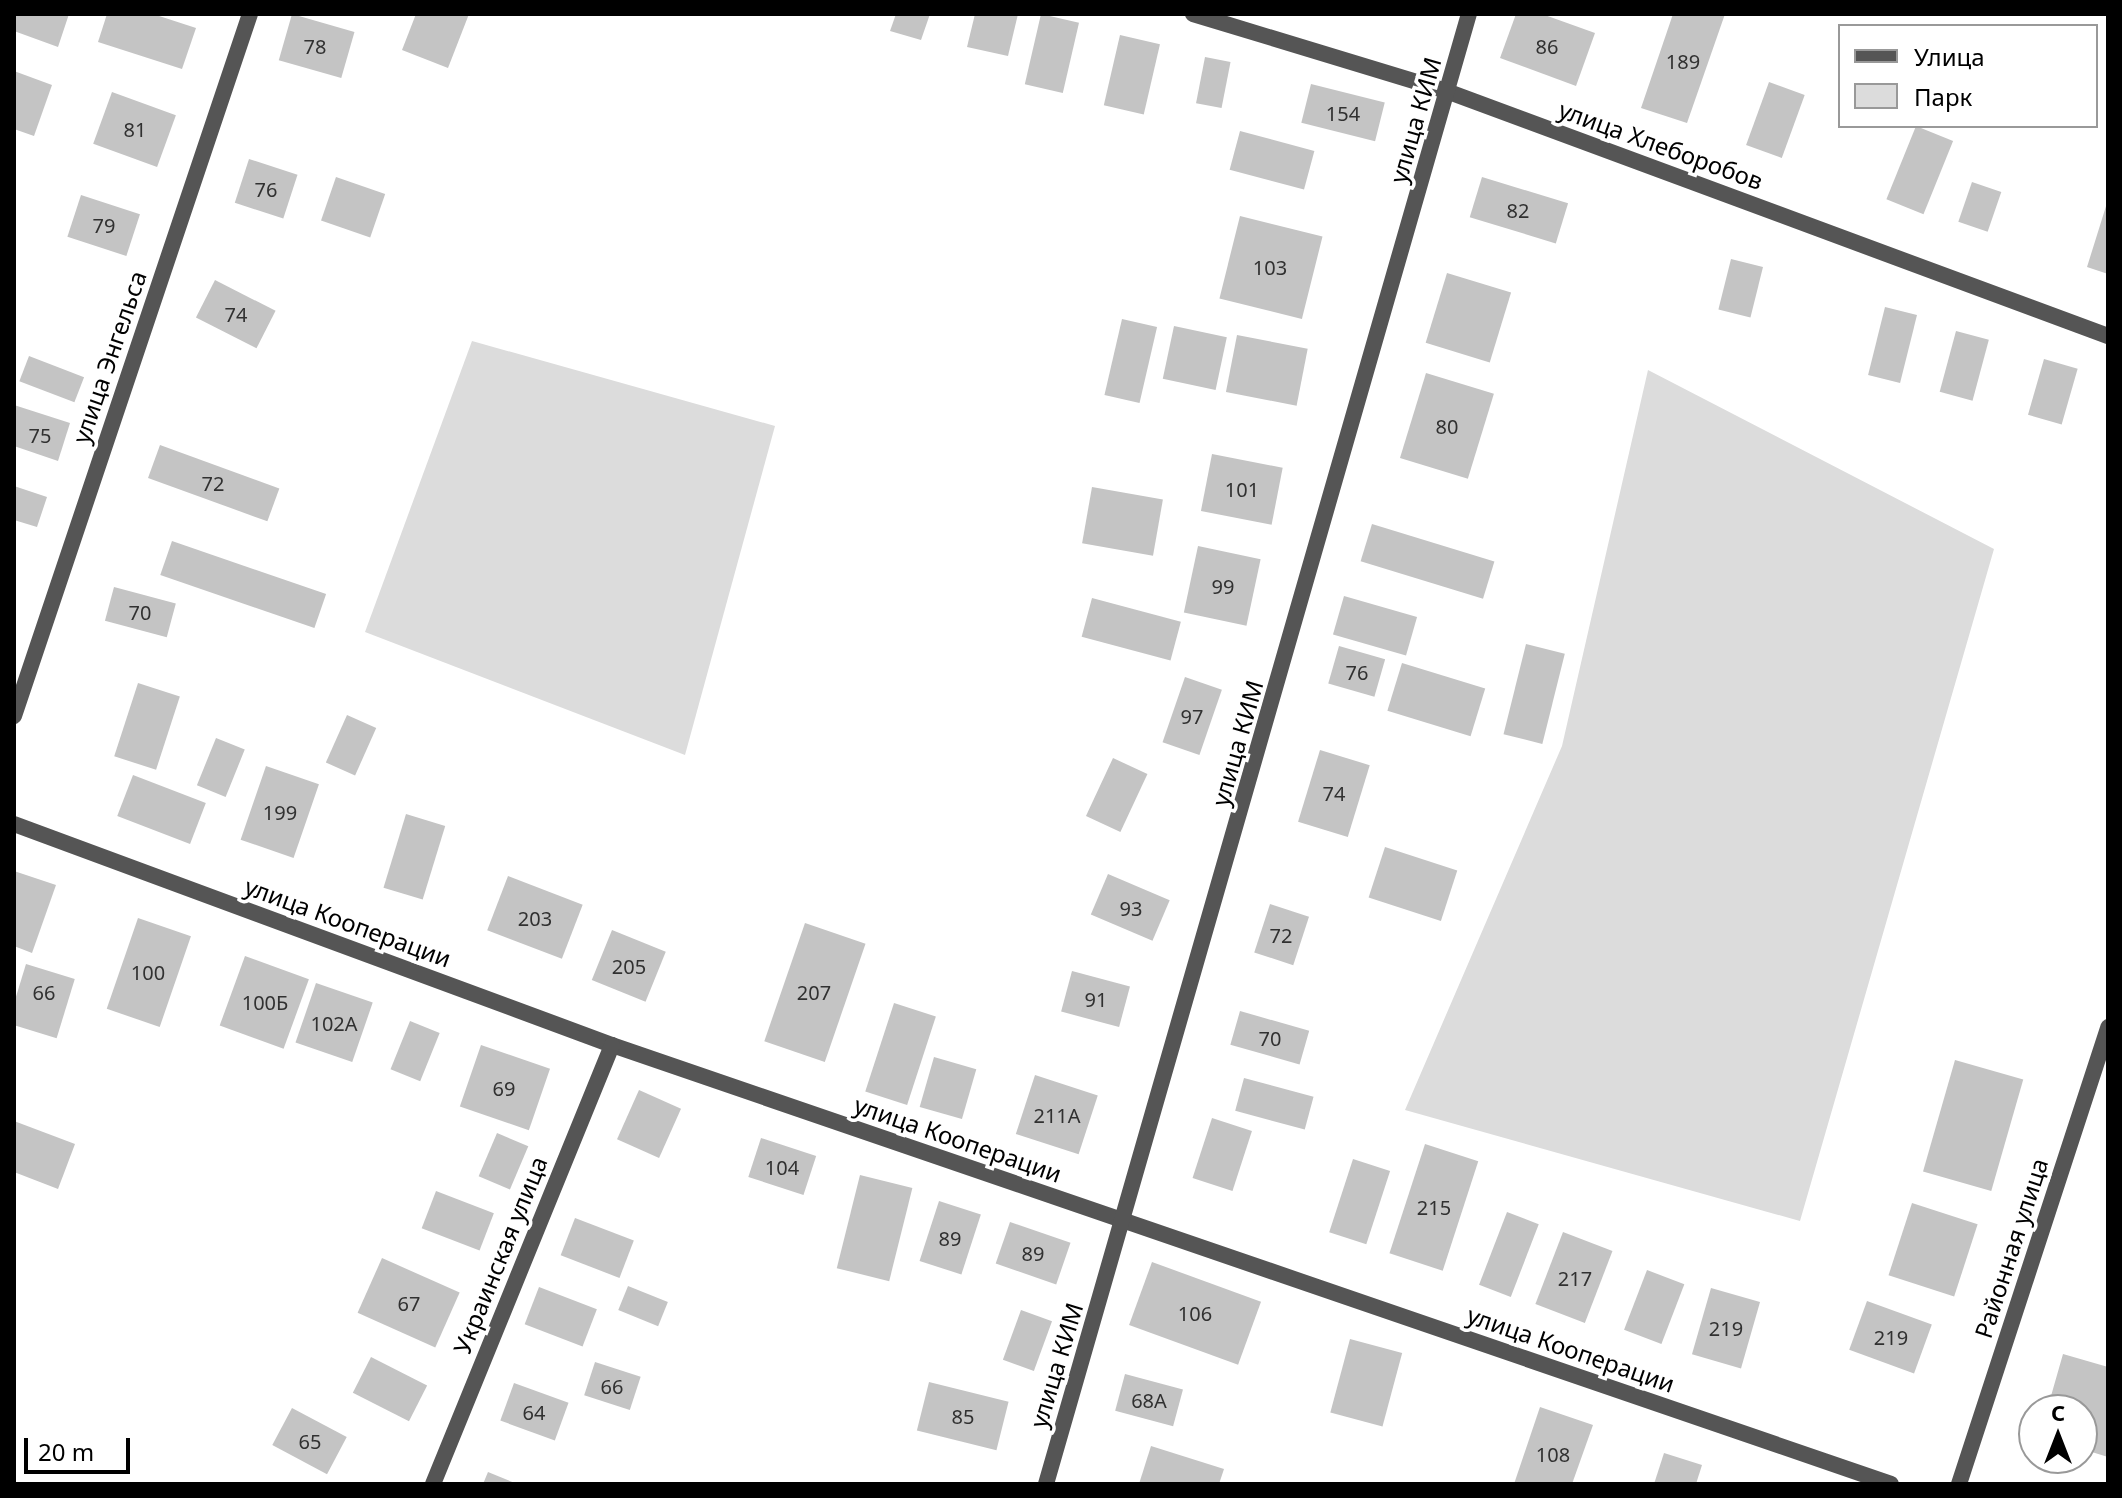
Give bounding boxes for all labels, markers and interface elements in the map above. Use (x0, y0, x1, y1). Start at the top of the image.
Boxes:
legend (1838, 24, 2098, 128)
house number: 78 (304, 34, 326, 58)
house number: 86 (1536, 34, 1558, 58)
text: Улица (1914, 40, 1985, 73)
house number: 189 (1666, 49, 1700, 73)
street label: улица КИМ (1383, 54, 1447, 186)
text: Парк (1914, 80, 1972, 113)
street label: улица Хлеборобов (1555, 95, 1767, 195)
house number: 154 (1326, 101, 1360, 125)
house number: 81 (124, 117, 146, 141)
house number: 76 (255, 177, 277, 201)
house number: 82 (1507, 198, 1529, 222)
house number: 79 (93, 213, 115, 237)
house number: 103 (1253, 255, 1287, 279)
street label: улица Энгельса (66, 267, 152, 447)
house number: 74 (225, 302, 247, 326)
house number: 80 (1436, 414, 1458, 438)
house number: 75 (29, 423, 51, 447)
house number: 72 (202, 471, 224, 495)
house number: 101 (1225, 477, 1259, 501)
house number: 99 (1212, 574, 1234, 598)
house number: 70 (129, 600, 151, 624)
house number: 76 (1346, 660, 1368, 684)
street label: улица КИМ (1205, 677, 1269, 809)
house number: 97 (1181, 704, 1203, 728)
house number: 74 (1323, 781, 1345, 805)
house number: 199 (263, 800, 297, 824)
street label: улица Кооперации (241, 871, 455, 973)
house number: 93 (1120, 896, 1142, 920)
house number: 203 (518, 906, 552, 930)
house number: 72 (1270, 923, 1292, 947)
house number: 205 (612, 954, 646, 978)
house number: 100 (131, 960, 165, 984)
house number: 66 (33, 980, 55, 1004)
house number: 207 (797, 980, 831, 1004)
house number: 91 (1085, 987, 1107, 1011)
house number: 100Б (242, 990, 288, 1014)
house number: 102А (310, 1011, 358, 1035)
house number: 70 (1259, 1026, 1281, 1050)
house number: 69 (493, 1076, 515, 1100)
street label: улица Кооперации (850, 1090, 1066, 1188)
house number: 211А (1033, 1103, 1081, 1127)
street label: Украинская улица (447, 1152, 553, 1358)
street label: Районная улица (1968, 1154, 2054, 1342)
house number: 104 (765, 1155, 799, 1179)
house number: 215 (1417, 1195, 1451, 1219)
house number: 89 (939, 1226, 961, 1250)
house number: 89 (1022, 1241, 1044, 1265)
house number: 217 (1558, 1266, 1592, 1290)
house number: 67 (398, 1291, 420, 1315)
street label: улица КИМ (1023, 1299, 1089, 1431)
street label: улица Кооперации (1463, 1300, 1679, 1398)
house number: 106 (1178, 1301, 1212, 1325)
house number: 219 (1709, 1316, 1743, 1340)
house number: 219 (1874, 1325, 1908, 1349)
house number: 66 (601, 1374, 623, 1398)
house number: 68А (1131, 1388, 1167, 1412)
north arrow (2018, 1394, 2098, 1474)
text: С (2051, 1397, 2065, 1427)
house number: 64 (523, 1400, 545, 1424)
house number: 85 (952, 1404, 974, 1428)
scale bar (28, 1422, 134, 1472)
house number: 65 (299, 1429, 321, 1453)
text: 20 m (38, 1435, 94, 1468)
house number: 108 (1536, 1442, 1570, 1466)

